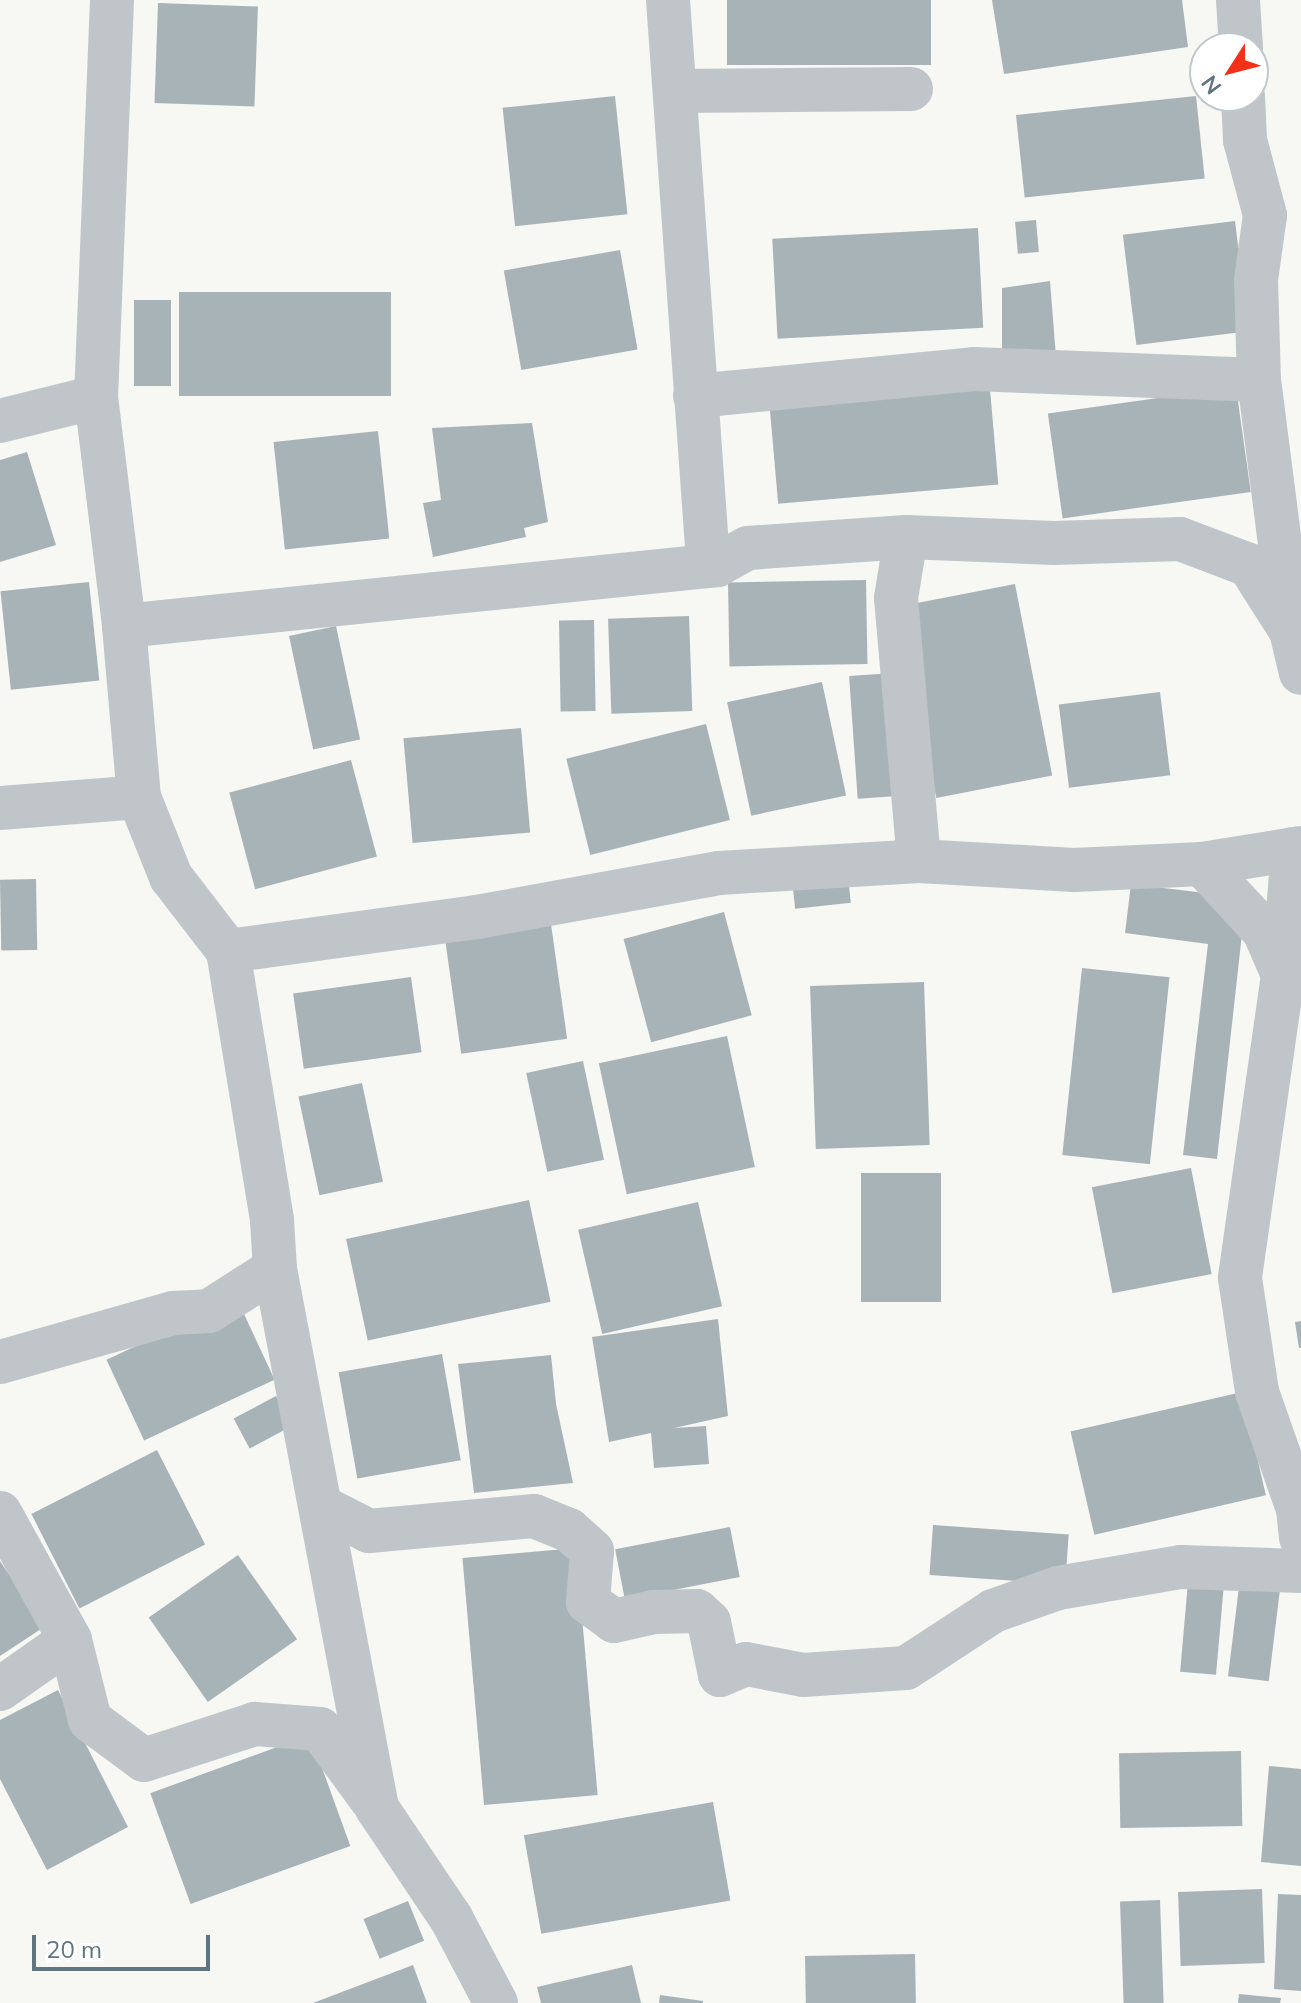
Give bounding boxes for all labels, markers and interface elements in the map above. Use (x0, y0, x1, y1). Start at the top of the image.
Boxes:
north arrow (1189, 32, 1269, 112)
text: N (1195, 70, 1227, 100)
scale bar (36, 1919, 214, 1969)
text: 20 m (46, 1934, 102, 1964)

